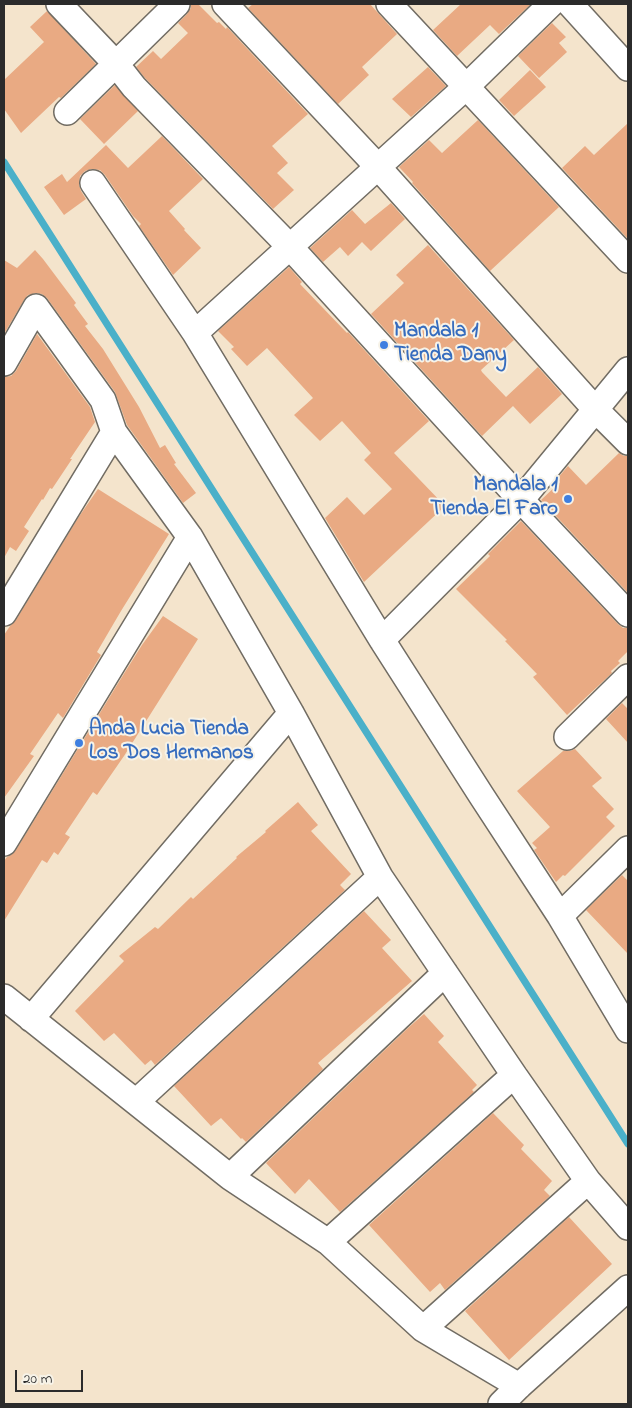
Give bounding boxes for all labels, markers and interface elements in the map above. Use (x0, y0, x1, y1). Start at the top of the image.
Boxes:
place label: Mandala 1 Tienda Dany (394, 320, 507, 370)
marker: Mandala 1 Tienda Dany (378, 339, 390, 351)
place label: Mandala 1 Tienda El Faro (430, 474, 558, 524)
marker: Mandala 1 Tienda El Faro (562, 493, 574, 505)
place label: Anda Lucia Tienda Los Dos Hermanos (89, 718, 254, 768)
marker: Anda Lucia Tienda Los Dos Hermanos (73, 737, 85, 749)
scale bar (18, 1360, 85, 1392)
text: 20 m (23, 1368, 52, 1390)

